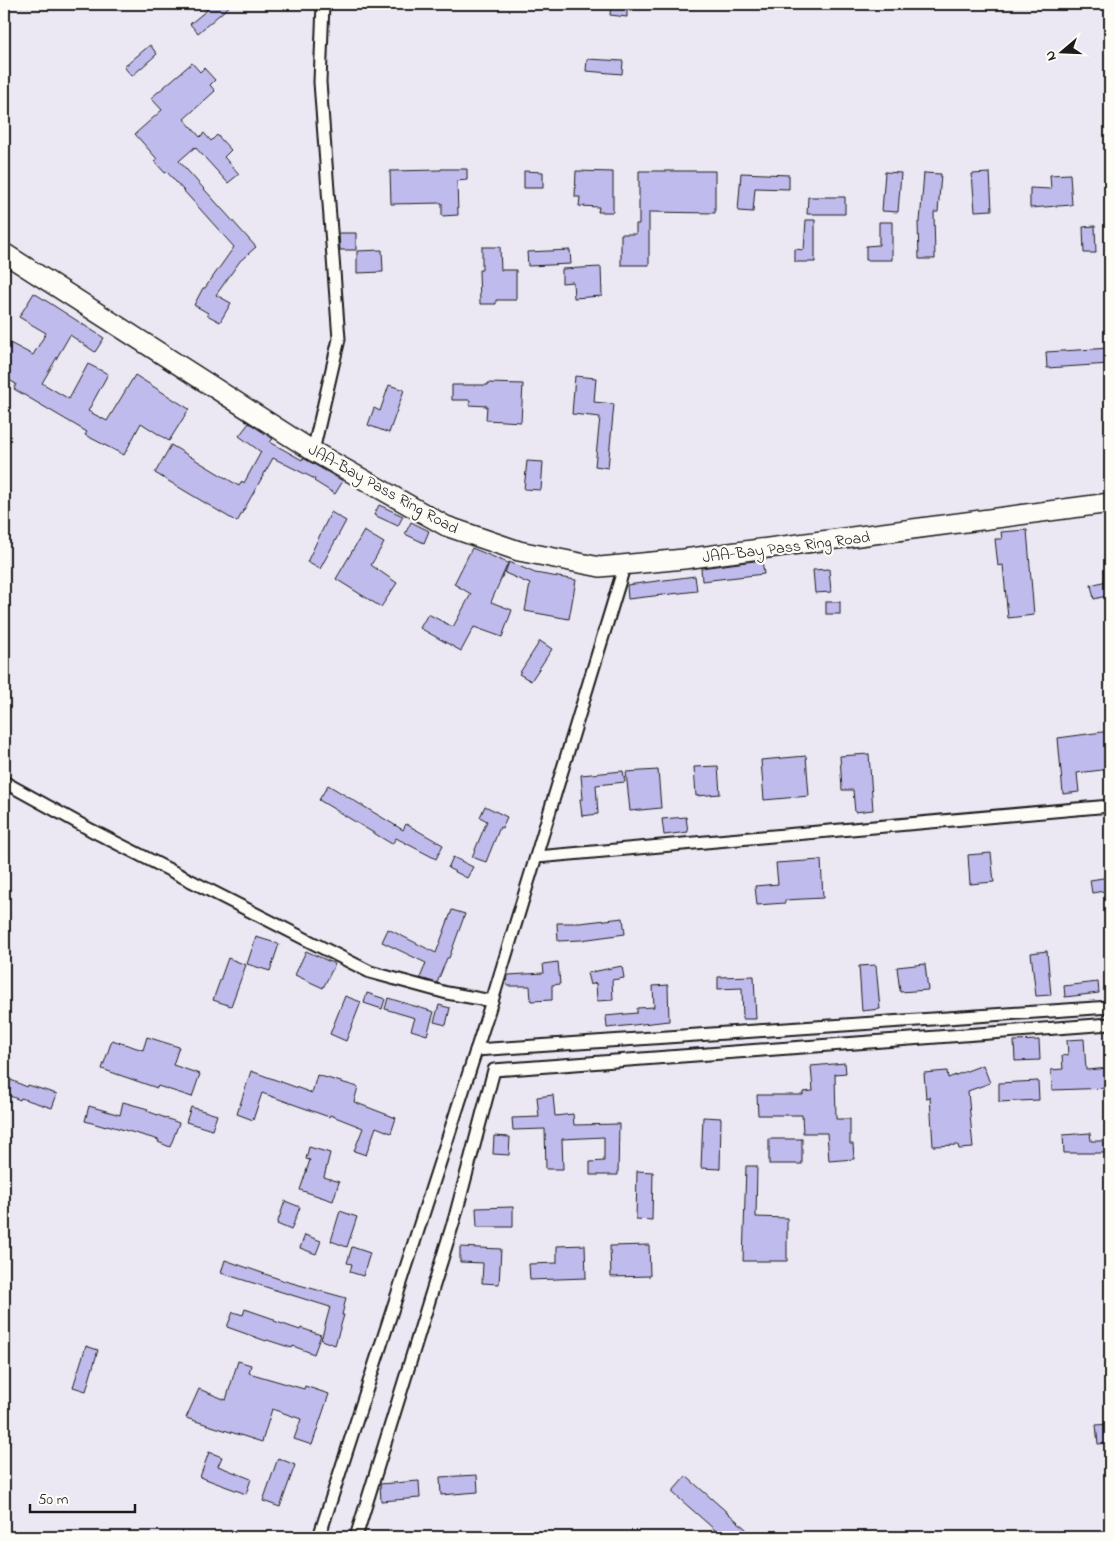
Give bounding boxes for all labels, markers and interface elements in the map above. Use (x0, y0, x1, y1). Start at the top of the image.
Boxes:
north arrow (1036, 28, 1086, 78)
text: N (1040, 48, 1063, 64)
street label: JAA-Bay Pass Ring Road (303, 438, 463, 541)
street label: JAA-Bay Pass Ring Road (701, 526, 871, 570)
scale bar (30, 1481, 135, 1513)
text: 50 m (38, 1489, 69, 1511)

